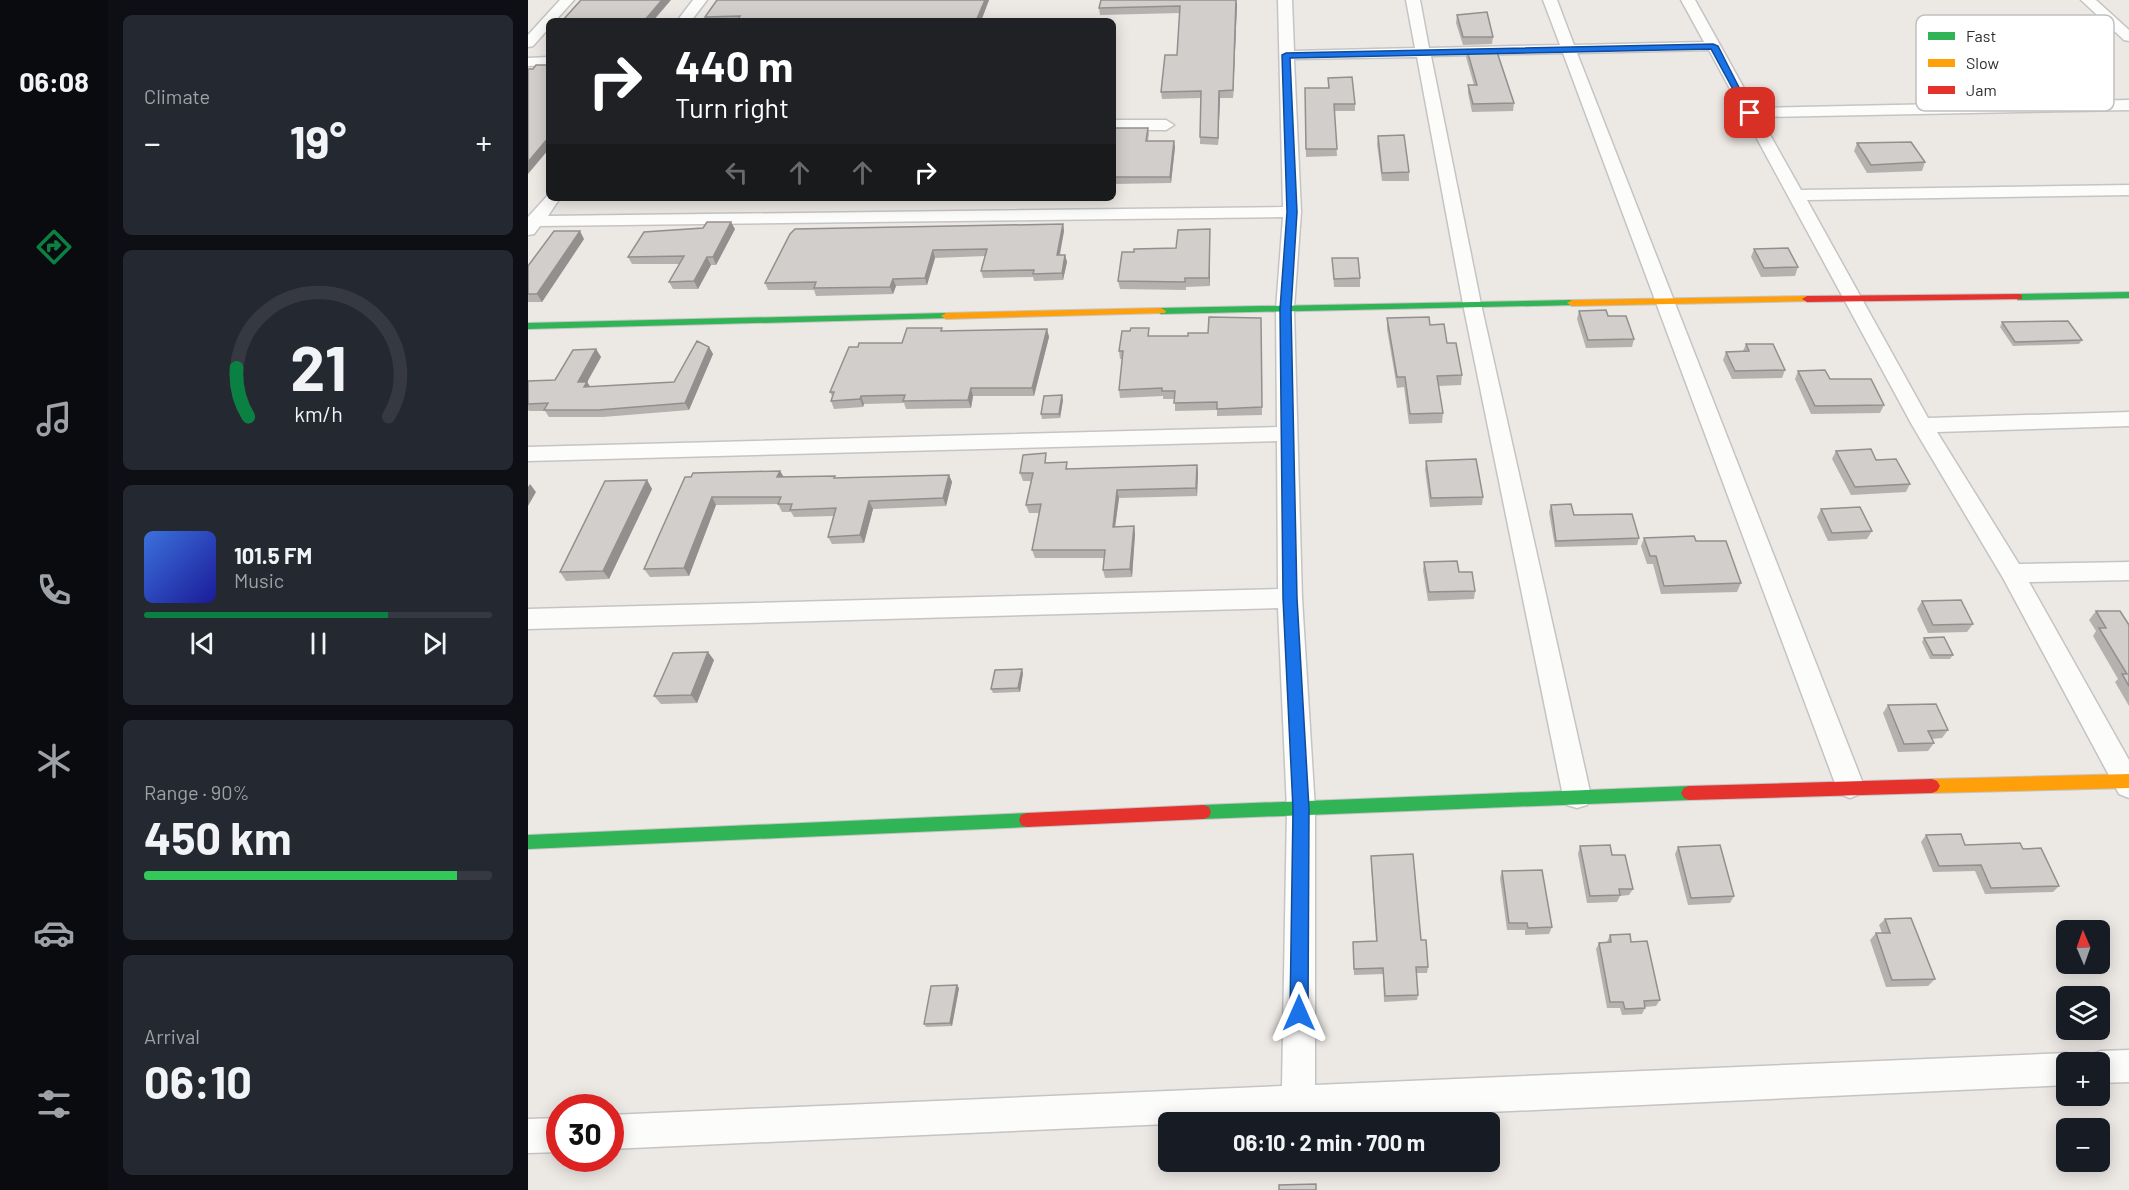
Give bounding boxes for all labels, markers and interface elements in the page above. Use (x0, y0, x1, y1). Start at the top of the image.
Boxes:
legend (1916, 15, 2114, 111)
text: Fast (1966, 26, 1996, 45)
text: 440 m (675, 40, 793, 90)
icon: right (576, 42, 654, 120)
text: Slow (1966, 53, 1999, 72)
text: 06:08 (19, 65, 89, 97)
text: Jam (1966, 80, 1997, 99)
text: Climate (144, 84, 210, 108)
pin (1724, 87, 1775, 138)
text: Turn right (675, 91, 789, 123)
icon: arrive (1733, 96, 1766, 129)
text: 19° (290, 114, 346, 168)
text: − (144, 122, 161, 162)
text: + (476, 122, 492, 162)
icon: left (720, 156, 753, 189)
icon: ahead (783, 156, 816, 189)
icon: ahead (846, 156, 879, 189)
icon: right (909, 156, 942, 189)
icon: directions (33, 226, 75, 268)
text: 21 (290, 329, 346, 403)
icon: music (33, 398, 75, 440)
text: km/h (294, 401, 342, 426)
text: 101.5 FM (234, 542, 312, 568)
text: Music (234, 568, 284, 592)
icon: phone (33, 569, 75, 611)
icon: previous (186, 627, 219, 660)
icon: pause (302, 627, 335, 660)
icon: next (418, 627, 451, 660)
icon: climate (33, 740, 75, 782)
text: Range · 90% (144, 780, 249, 804)
text: 450 km (144, 810, 292, 864)
icon: car (33, 912, 75, 954)
north arrow (2056, 920, 2110, 974)
map controls (2056, 920, 2110, 1172)
position arrow (1267, 981, 1331, 1045)
button: layers (2056, 986, 2110, 1040)
text: Arrival (144, 1024, 200, 1048)
button: + (2056, 1052, 2110, 1106)
text: 06:10 (144, 1054, 252, 1108)
icon: filters (33, 1083, 75, 1125)
speed limit sign: 30 (546, 1094, 624, 1172)
button: − (2056, 1118, 2110, 1172)
text: 06:10 · 2 min · 700 m (1233, 1129, 1425, 1155)

